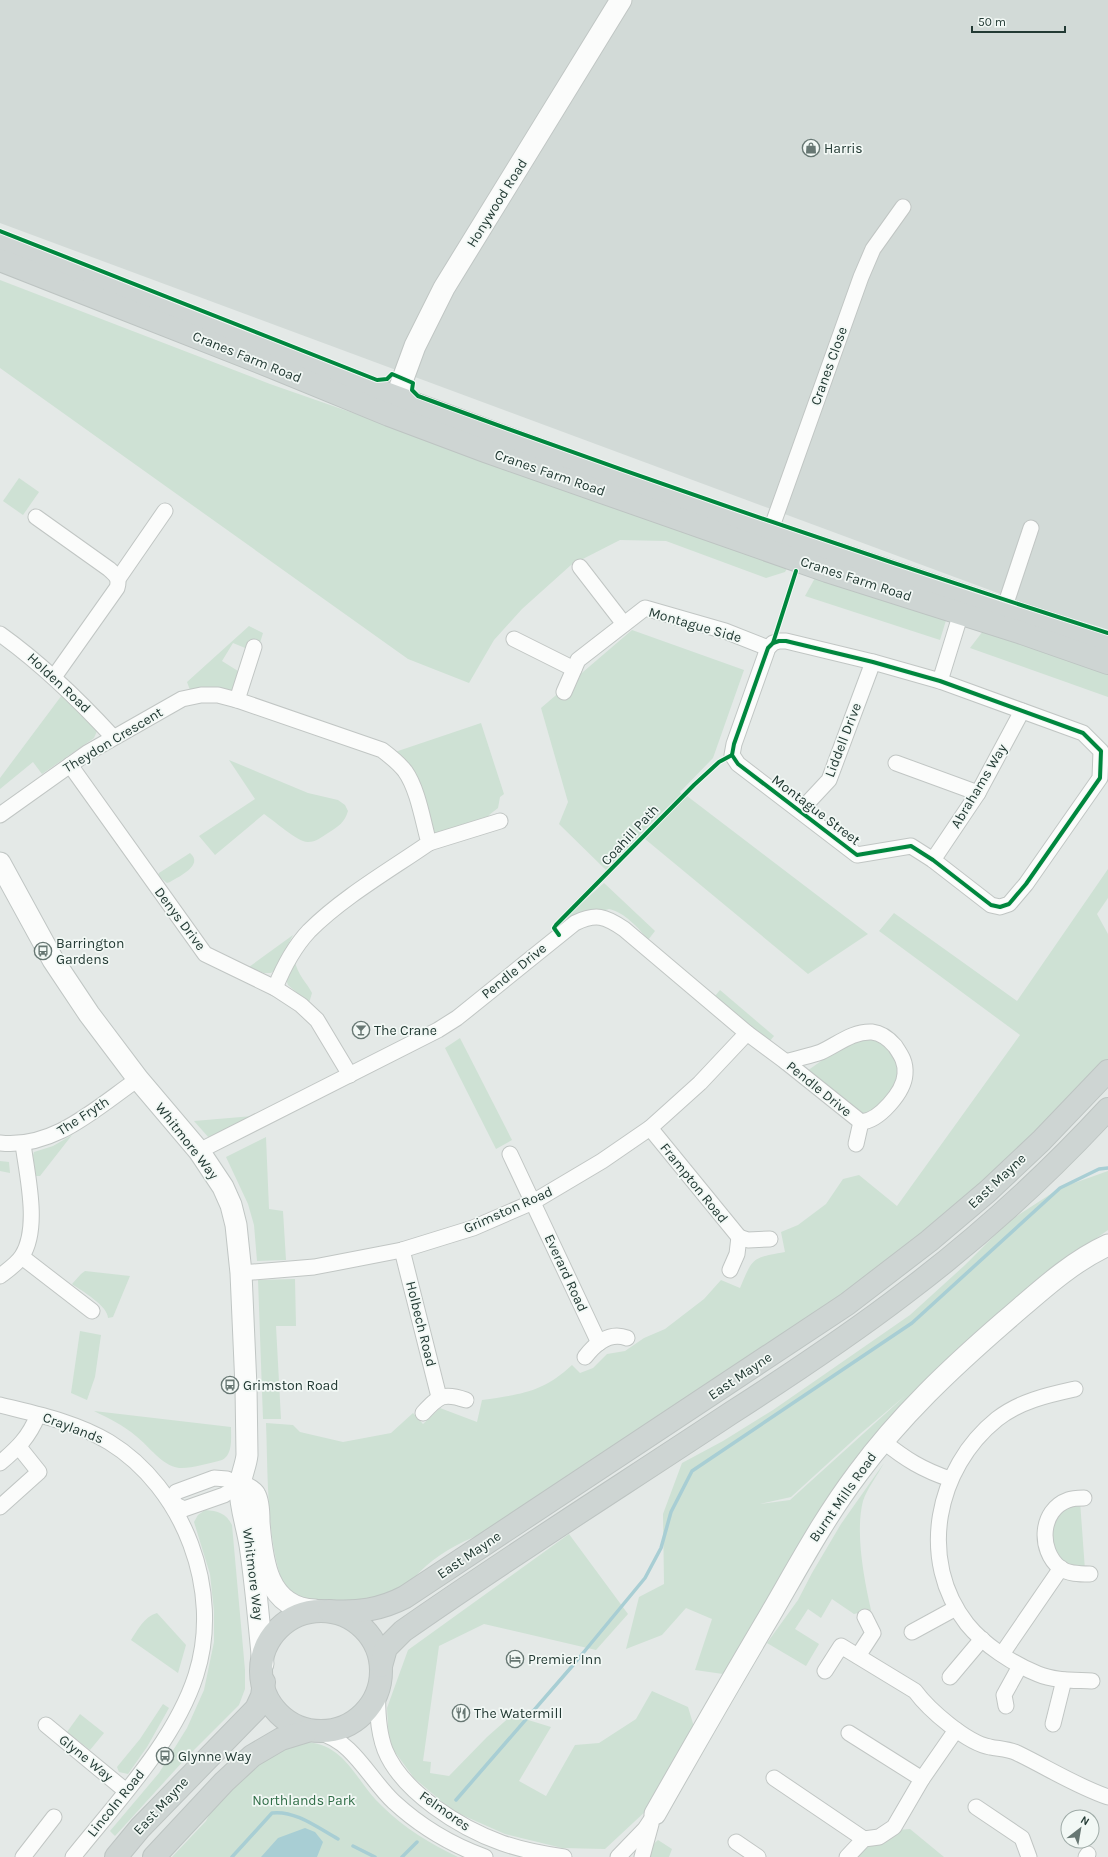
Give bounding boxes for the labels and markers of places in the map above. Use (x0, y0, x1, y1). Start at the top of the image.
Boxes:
shop icon: Harris (801, 138, 821, 158)
place label: Harris (824, 140, 863, 157)
place label: Barrington Gardens (56, 935, 124, 968)
bus stop icon: Barrington Gardens (33, 941, 53, 961)
bar icon: The Crane (351, 1020, 371, 1040)
place label: The Crane (374, 1022, 437, 1039)
bus stop icon: Grimston Road (220, 1375, 240, 1395)
place label: Grimston Road (243, 1377, 339, 1394)
hotel icon: Premier Inn (505, 1649, 525, 1669)
place label: Premier Inn (528, 1651, 602, 1668)
restaurant icon: The Watermill (451, 1703, 471, 1723)
place label: The Watermill (474, 1705, 562, 1722)
bus stop icon: Glynne Way (155, 1746, 175, 1766)
place label: Glynne Way (178, 1748, 252, 1765)

